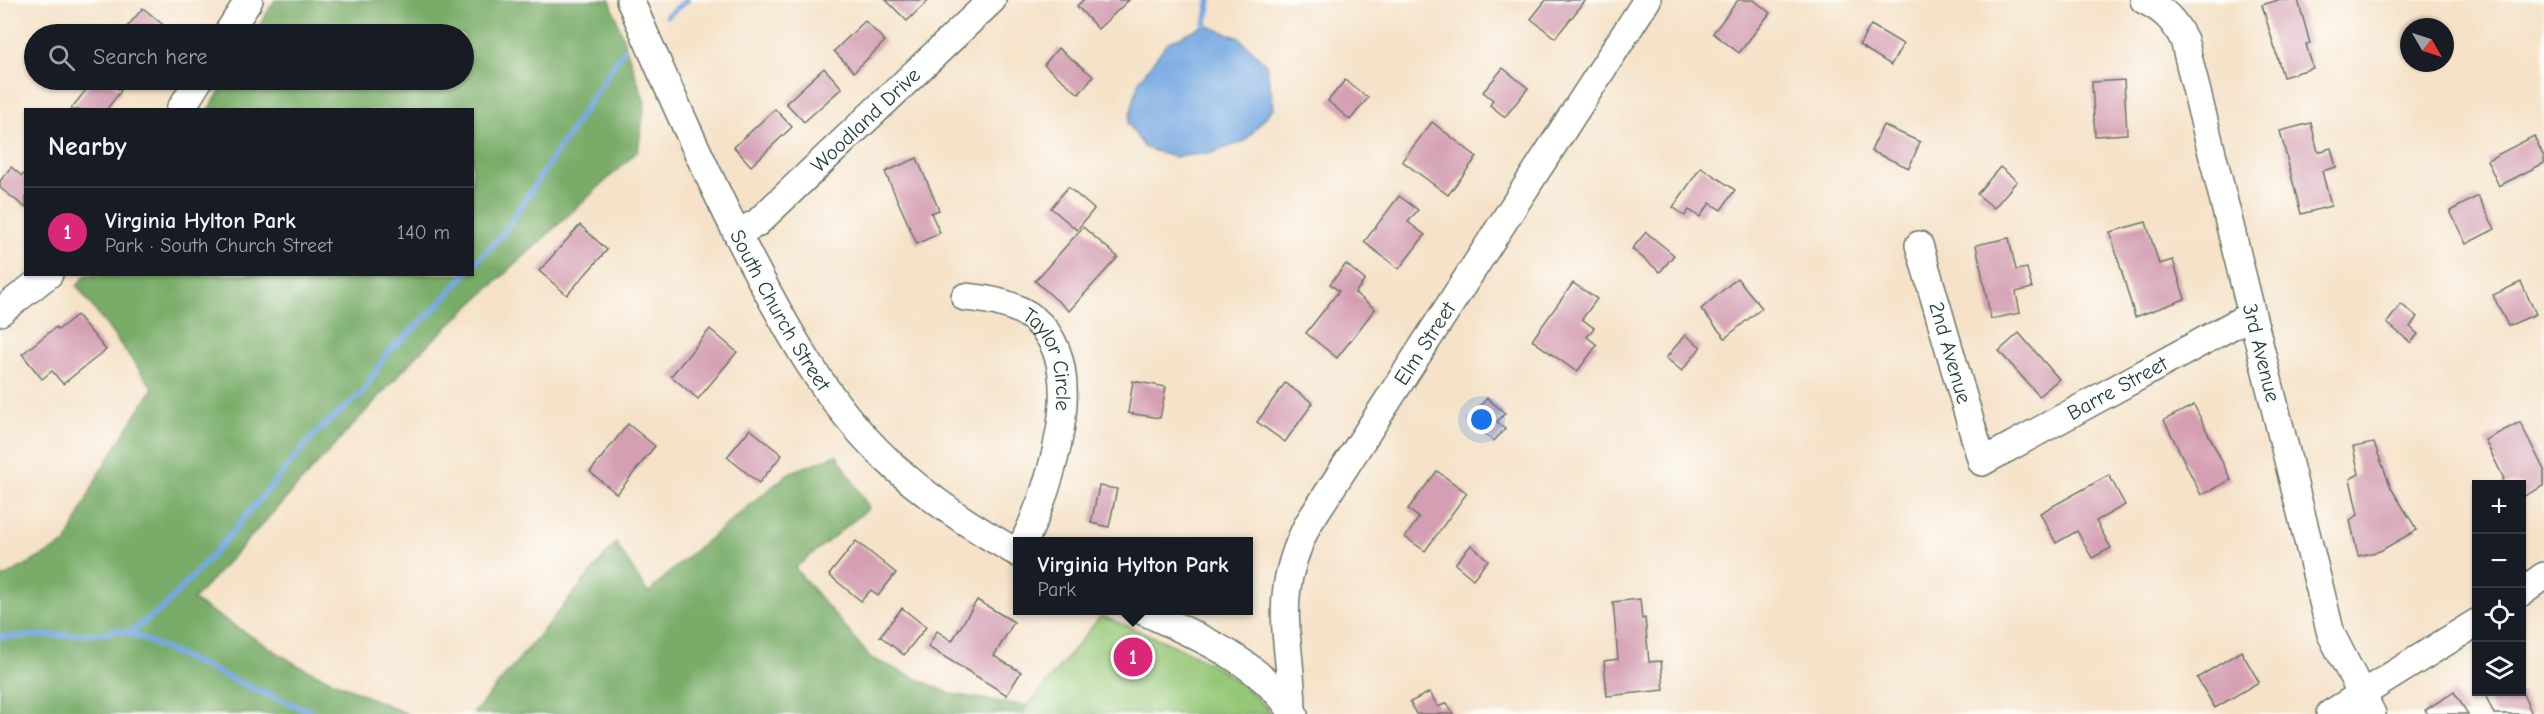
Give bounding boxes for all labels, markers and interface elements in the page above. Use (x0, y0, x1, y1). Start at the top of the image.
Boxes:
north arrow (2400, 18, 2454, 72)
search box (24, 24, 474, 90)
icon: search (45, 41, 78, 74)
text: Search here (93, 44, 208, 70)
street label: Woodland Drive (806, 63, 925, 177)
text: Nearby (48, 132, 127, 162)
text: Virginia Hylton Park (105, 208, 296, 234)
text: 1 (64, 221, 71, 244)
text: 140 m (397, 221, 450, 244)
street label: South Church Street (725, 226, 836, 396)
text: Park · South Church Street (105, 234, 333, 257)
street label: Elm Street (1389, 297, 1461, 390)
street label: 2nd Avenue (1924, 299, 1976, 406)
street label: 3rd Avenue (2238, 301, 2285, 404)
street label: Taylor Circle (1018, 303, 1075, 412)
street label: Barre Street (2063, 351, 2172, 425)
your location (1467, 405, 1496, 434)
map controls (2472, 480, 2526, 696)
button: + (2472, 480, 2526, 534)
button: − (2472, 534, 2526, 588)
popup (1013, 537, 1253, 615)
text: Virginia Hylton Park (1038, 552, 1228, 578)
text: Park (1038, 578, 1076, 601)
button: locate (2472, 588, 2526, 642)
pin: 1 (1114, 634, 1152, 680)
button: layers (2472, 642, 2526, 696)

